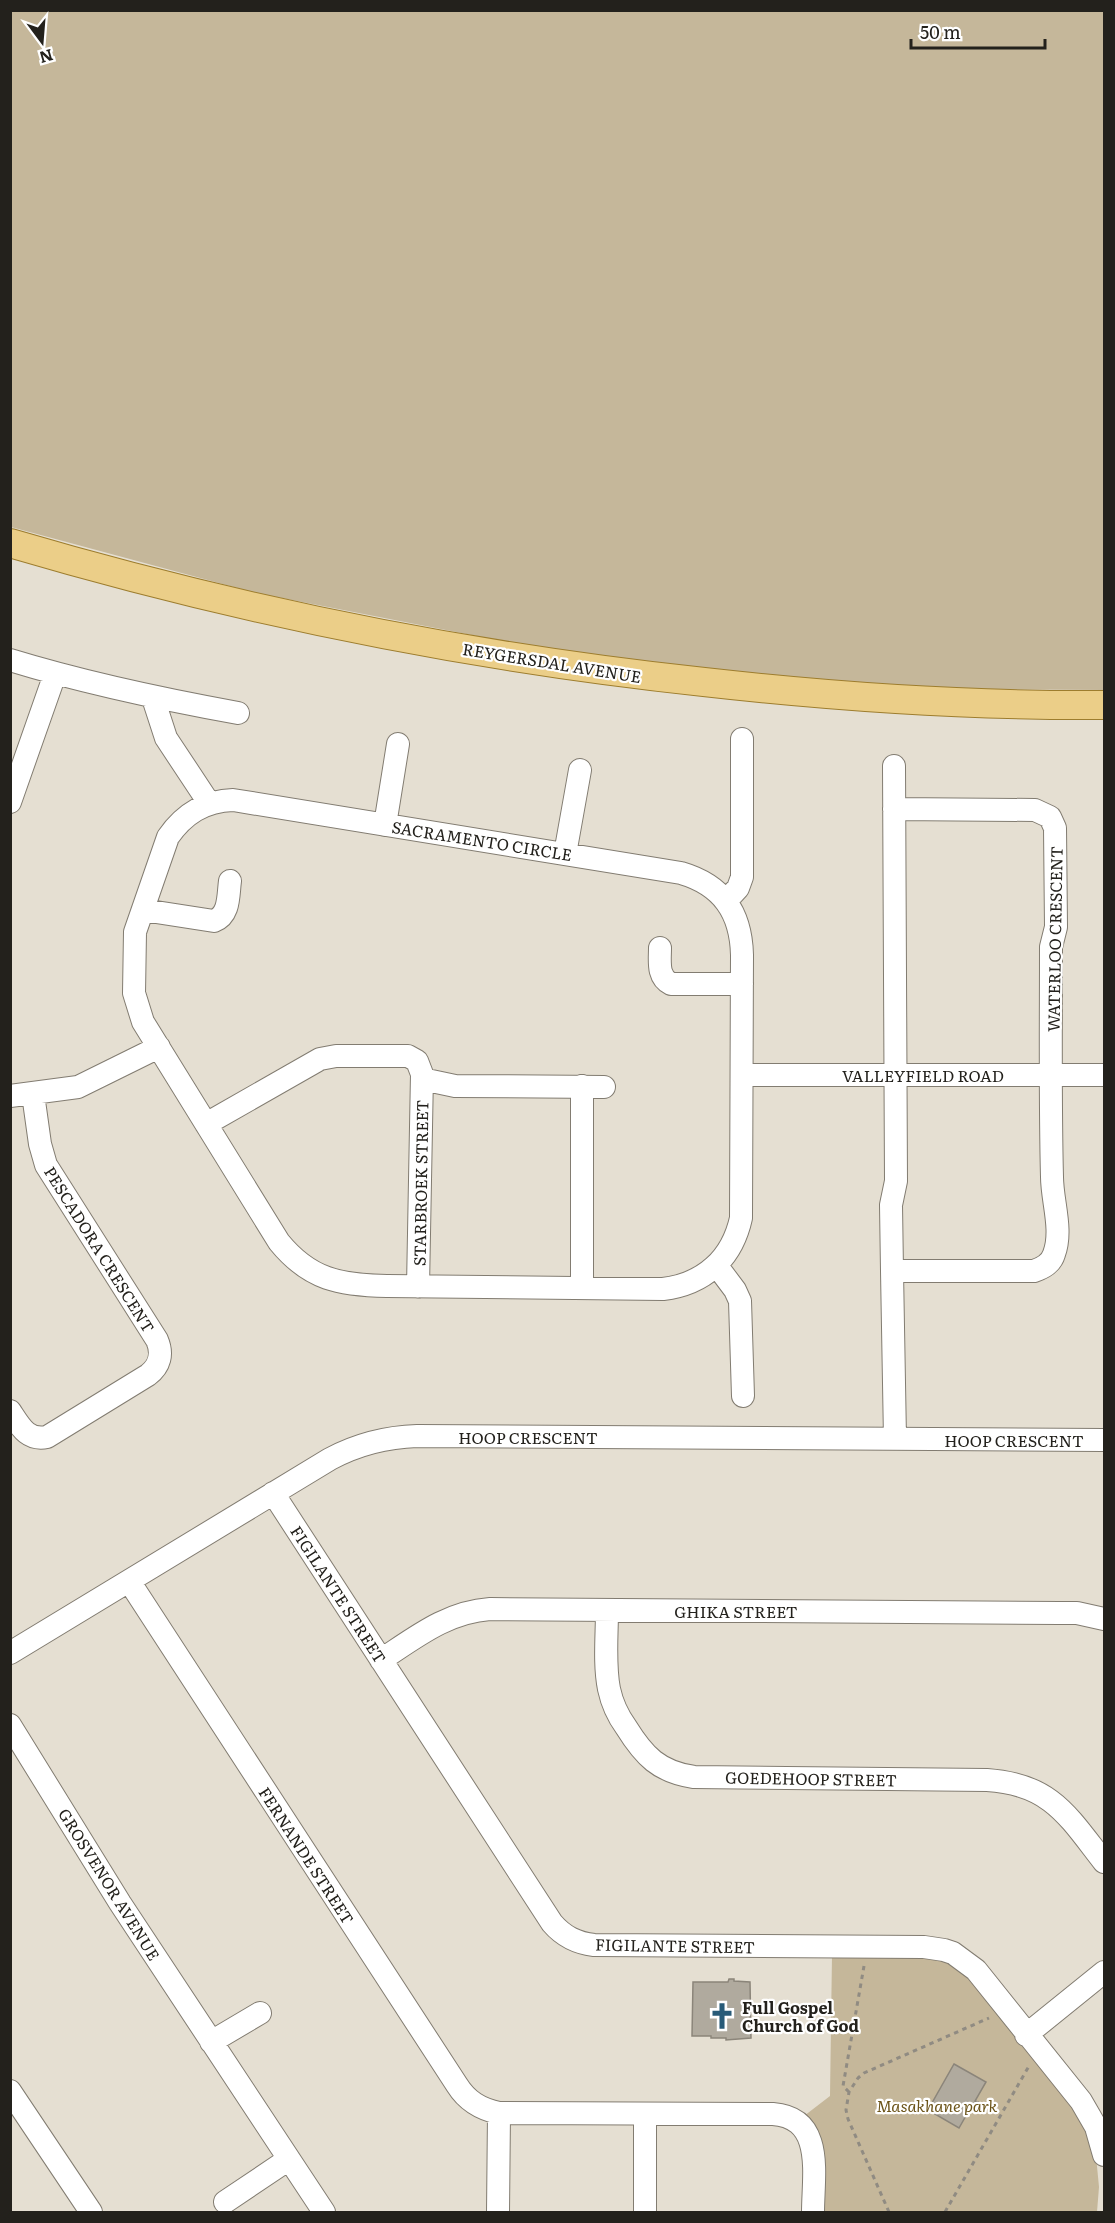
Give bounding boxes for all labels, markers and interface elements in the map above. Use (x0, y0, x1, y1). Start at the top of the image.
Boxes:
north arrow (12, 12, 72, 72)
scale bar (911, 12, 1044, 50)
text: 50 m (920, 18, 961, 45)
text: N (37, 44, 56, 71)
street label: REYGERSDAL AVENUE (461, 636, 643, 688)
street label: SACRAMENTO CIRCLE (390, 814, 574, 866)
street label: WATERLOO CRESCENT (1040, 846, 1068, 1032)
street label: VALLEYFIELD ROAD (842, 1063, 1004, 1087)
street label: STARBROEK STREET (407, 1099, 433, 1266)
street label: PESCADORA CRESCENT (39, 1161, 161, 1337)
street label: HOOP CRESCENT (458, 1425, 598, 1449)
street label: HOOP CRESCENT (944, 1428, 1084, 1452)
street label: FIGILANTE STREET (285, 1520, 393, 1668)
street label: GHIKA STREET (674, 1599, 798, 1623)
street label: GOEDEHOOP STREET (725, 1765, 897, 1792)
street label: FERNANDE STREET (254, 1782, 361, 1929)
street label: GROSVENOR AVENUE (53, 1803, 167, 1965)
street label: FIGILANTE STREET (595, 1932, 755, 1958)
place label: Full Gospel Church of God (742, 1995, 859, 2037)
church icon: Full Gospel Church of God (707, 2001, 737, 2031)
park label: Masakhane park (877, 2093, 998, 2117)

